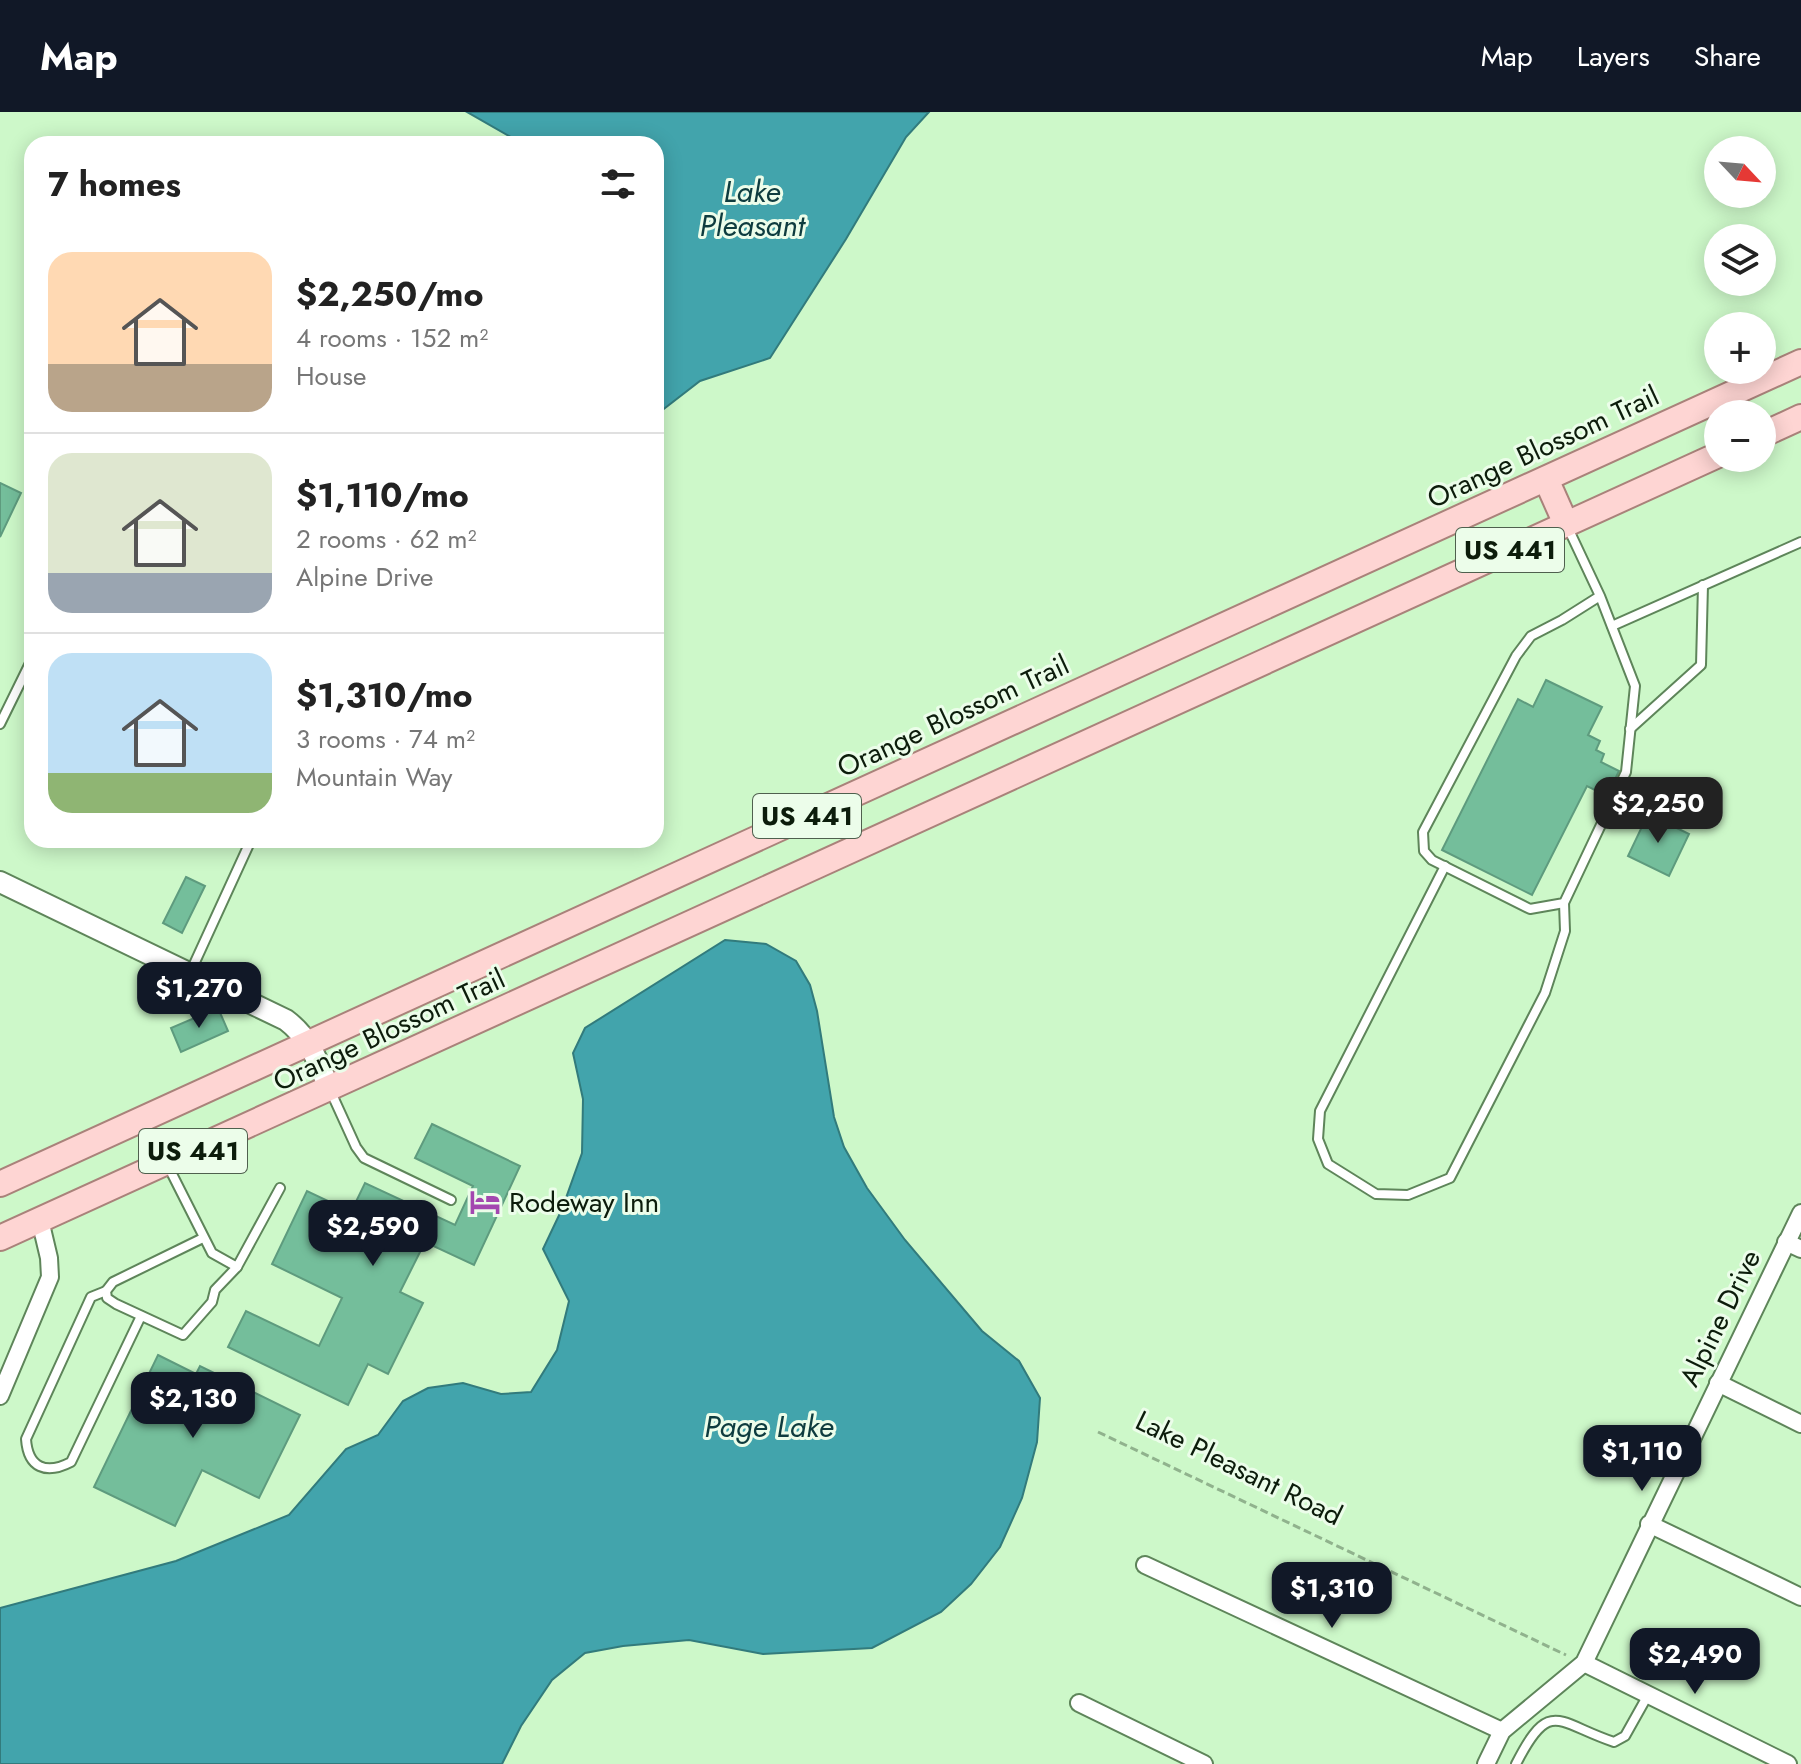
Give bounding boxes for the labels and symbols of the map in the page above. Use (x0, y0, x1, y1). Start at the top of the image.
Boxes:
north arrow (1704, 136, 1776, 208)
water label: Lake Pleasant (700, 170, 806, 247)
street label: Orange Blossom Trail (1420, 375, 1666, 519)
road number: US 441 (1456, 528, 1564, 572)
street label: Orange Blossom Trail (830, 644, 1076, 788)
pin: $2,250 (1593, 777, 1723, 845)
road number: US 441 (753, 794, 861, 838)
street label: Orange Blossom Trail (266, 958, 512, 1102)
pin: $1,270 (134, 962, 264, 1030)
road number: US 441 (139, 1129, 247, 1173)
place label: Rodeway Inn (509, 1182, 659, 1223)
hotel icon: Rodeway Inn (468, 1185, 502, 1219)
pin: $2,590 (308, 1200, 438, 1268)
street label: Alpine Drive (1669, 1243, 1771, 1393)
pin: $2,130 (128, 1372, 258, 1440)
street label: Lake Pleasant Road (1129, 1400, 1349, 1536)
water label: Page Lake (704, 1405, 834, 1448)
pin: $1,110 (1577, 1425, 1707, 1493)
pin: $1,310 (1267, 1562, 1397, 1630)
pin: $2,490 (1630, 1628, 1760, 1696)

